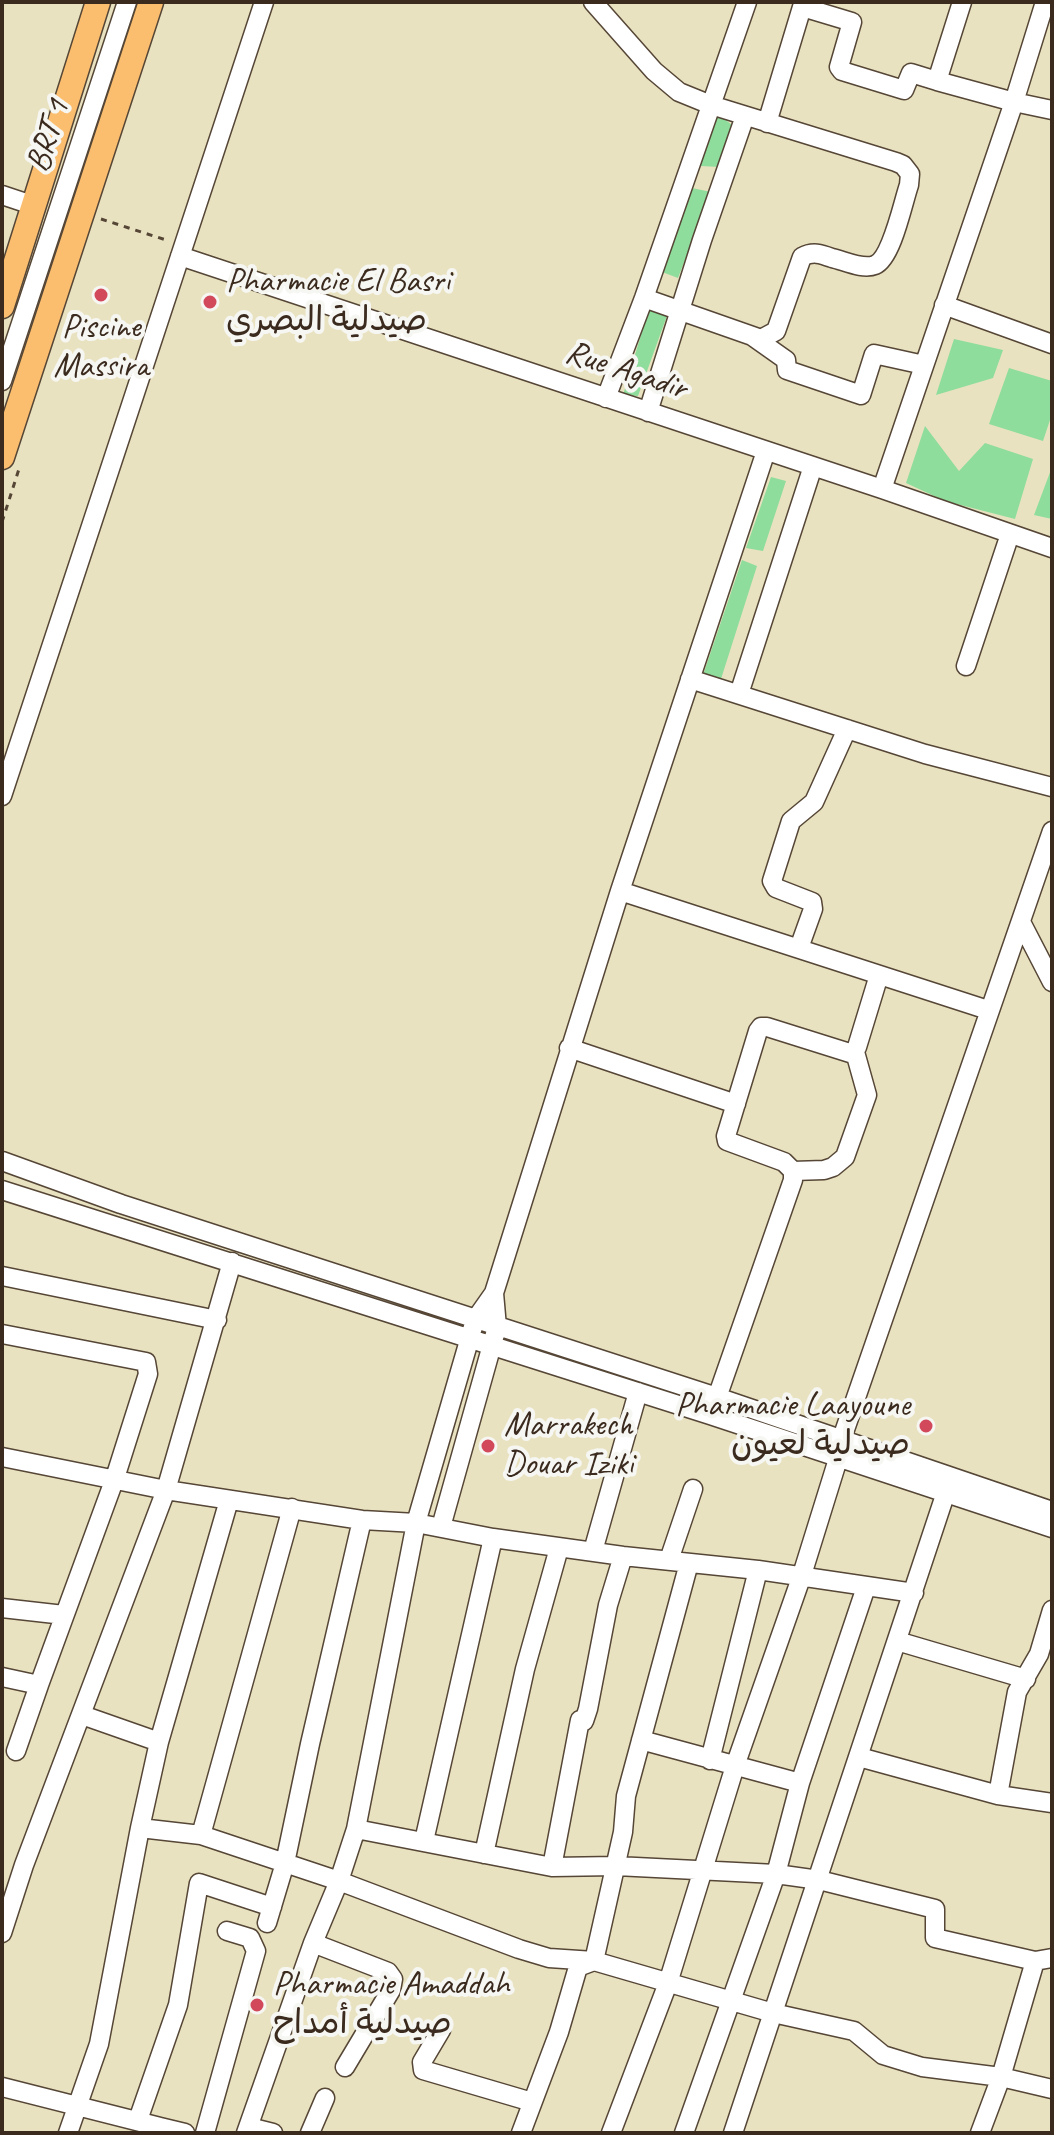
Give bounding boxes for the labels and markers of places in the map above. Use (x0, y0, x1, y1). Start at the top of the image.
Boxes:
place label: Pharmacie El Basri صيدلية البصري (226, 262, 450, 342)
marker: Piscine Massira (92, 286, 110, 304)
marker: Pharmacie El Basri صيدلية البصري (201, 293, 219, 311)
place label: Piscine Massira (53, 308, 149, 388)
place label: Pharmacie Laayoune صيدلية لعيون (675, 1386, 910, 1466)
place label: Marrakech Douar Iziki (504, 1406, 633, 1486)
marker: Pharmacie Laayoune صيدلية لعيون (917, 1417, 935, 1435)
marker: Marrakech Douar Iziki (479, 1437, 497, 1455)
place label: Pharmacie Amaddah صيدلية أمداح (273, 1965, 509, 2044)
marker: Pharmacie Amaddah صيدلية أمداح (248, 1996, 266, 2014)

